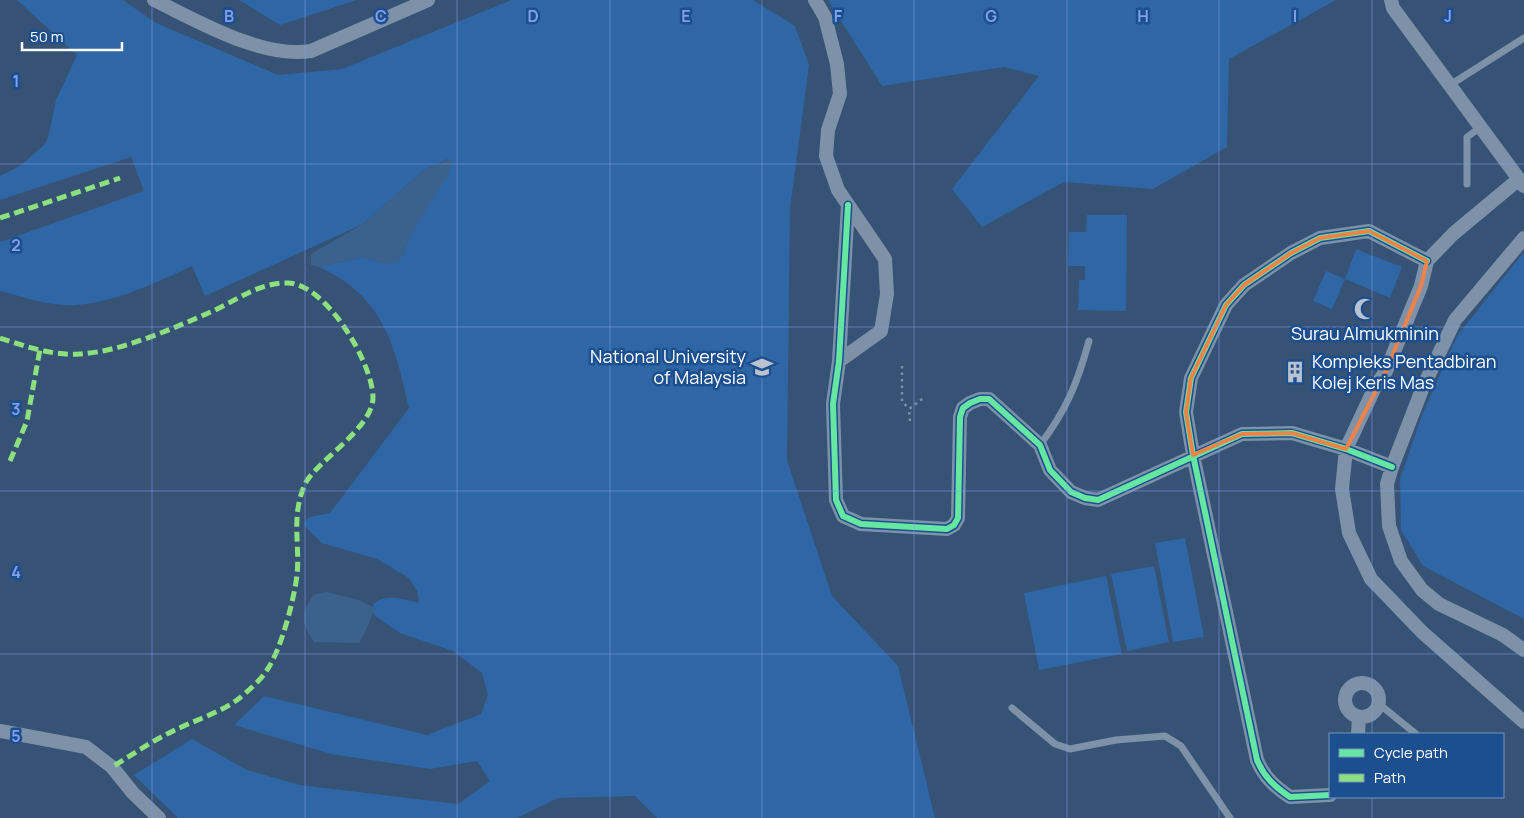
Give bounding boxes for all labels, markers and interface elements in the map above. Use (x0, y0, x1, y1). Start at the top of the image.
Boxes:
text: B (224, 5, 234, 27)
text: C (375, 5, 387, 27)
text: D (527, 5, 539, 27)
text: E (681, 5, 691, 27)
text: F (834, 5, 843, 27)
text: G (985, 5, 997, 27)
text: H (1137, 5, 1149, 27)
text: I (1293, 5, 1297, 27)
text: J (1444, 5, 1452, 27)
scale bar (22, 20, 122, 52)
text: 50 m (30, 26, 64, 47)
text: 1 (12, 70, 20, 92)
text: 2 (11, 234, 21, 256)
mosque icon: Surau Almukminin (1352, 296, 1378, 322)
place label: Surau Almukminin (1291, 321, 1439, 345)
place label: National University of Malaysia (590, 344, 746, 389)
place label: Kompleks Pentadbiran Kolej Keris Mas (1312, 349, 1496, 394)
school or university icon: National University of Malaysia (749, 354, 775, 380)
building icon: Kompleks Pentadbiran Kolej Keris Mas (1282, 359, 1308, 385)
text: 3 (11, 398, 21, 420)
text: 4 (11, 561, 21, 583)
text: 5 (11, 725, 21, 747)
legend (1329, 733, 1504, 798)
text: Cycle path (1374, 742, 1448, 763)
text: Path (1374, 767, 1406, 788)

